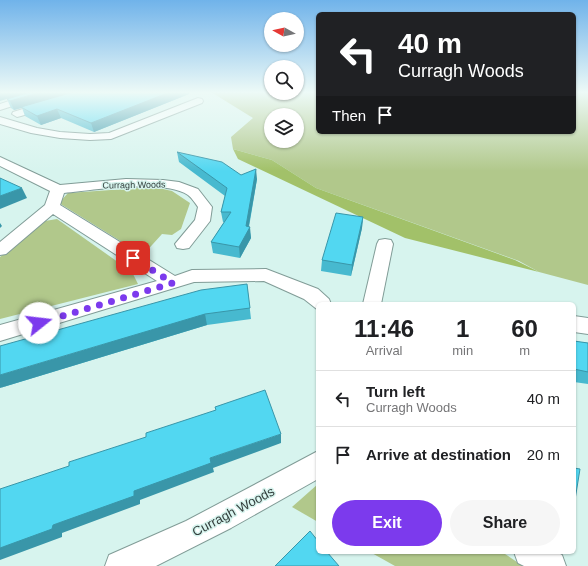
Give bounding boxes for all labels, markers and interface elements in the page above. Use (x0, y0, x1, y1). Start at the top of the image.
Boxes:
north arrow (264, 12, 304, 52)
map controls (264, 12, 304, 148)
icon: left (332, 28, 384, 80)
text: 40 m (398, 28, 462, 59)
button: search (264, 60, 304, 100)
text: Curragh Woods (398, 61, 524, 81)
icon: arrive (374, 104, 396, 126)
text: Then (332, 107, 366, 124)
button: layers (264, 108, 304, 148)
street label: Curragh Woods (102, 179, 166, 191)
pin (116, 241, 150, 275)
icon: arrive (122, 247, 144, 269)
position arrow (18, 302, 60, 344)
text: 11:46 (354, 315, 414, 342)
text: 1 (456, 315, 469, 342)
text: 60 (511, 315, 538, 342)
text: Arrival (366, 343, 403, 358)
text: min (452, 343, 473, 358)
text: m (519, 343, 530, 358)
text: Turn left (366, 383, 425, 400)
icon: left (332, 388, 354, 410)
text: 40 m (527, 390, 560, 407)
text: Curragh Woods (366, 400, 457, 415)
icon: arrive (332, 444, 354, 466)
text: Arrive at destination (366, 446, 511, 463)
text: 20 m (527, 446, 560, 463)
street label: Curragh Woods (190, 483, 277, 539)
button: Exit (332, 500, 442, 546)
button: Share (450, 500, 560, 546)

